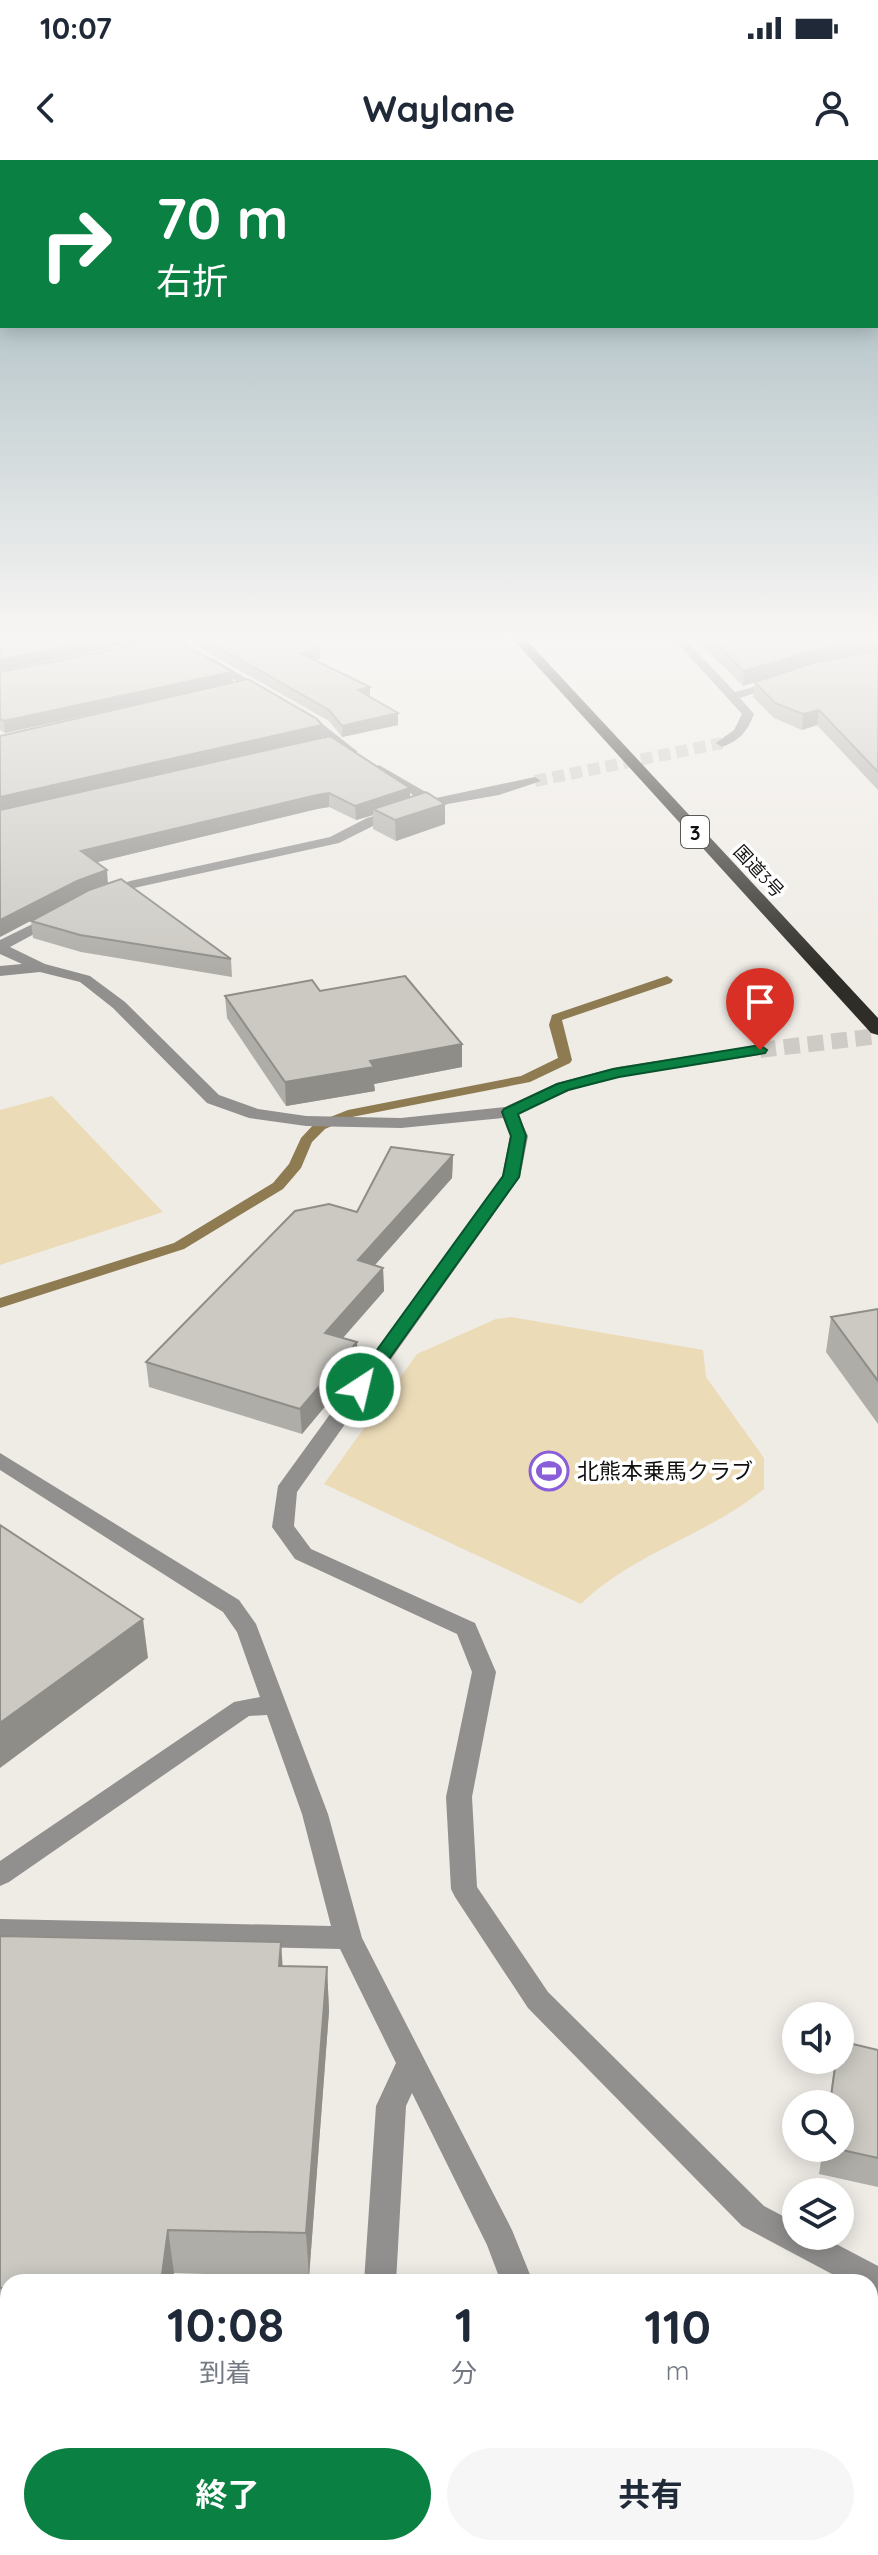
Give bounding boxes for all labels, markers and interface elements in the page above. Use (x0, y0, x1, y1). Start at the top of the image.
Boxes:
text: 10:07 (40, 9, 112, 47)
icon: back (24, 86, 68, 130)
text: Waylane (363, 86, 515, 131)
icon: person (810, 86, 854, 130)
text: 70 m (156, 183, 288, 253)
icon: right (24, 192, 128, 296)
text: 右折 (156, 258, 228, 303)
road number: 3 (681, 816, 709, 848)
street label: 国道3号 (729, 840, 789, 902)
pin (726, 968, 794, 1050)
icon: arrive (738, 980, 782, 1024)
position arrow (318, 1345, 402, 1429)
sports icon: 北熊本乗馬クラブ (528, 1450, 570, 1492)
place label: 北熊本乗馬クラブ (577, 1457, 753, 1485)
map controls (782, 2002, 854, 2250)
button: sound (782, 2002, 854, 2074)
button: search (782, 2090, 854, 2162)
button: layers (782, 2178, 854, 2250)
text: 10:08 (167, 2294, 284, 2354)
text: 1 (455, 2294, 473, 2354)
text: 110 (644, 2296, 711, 2356)
text: m (666, 2354, 689, 2387)
text: 到着 (200, 2356, 252, 2389)
text: 分 (451, 2356, 477, 2389)
button: 終了 (24, 2448, 431, 2540)
button: 共有 (447, 2448, 854, 2540)

